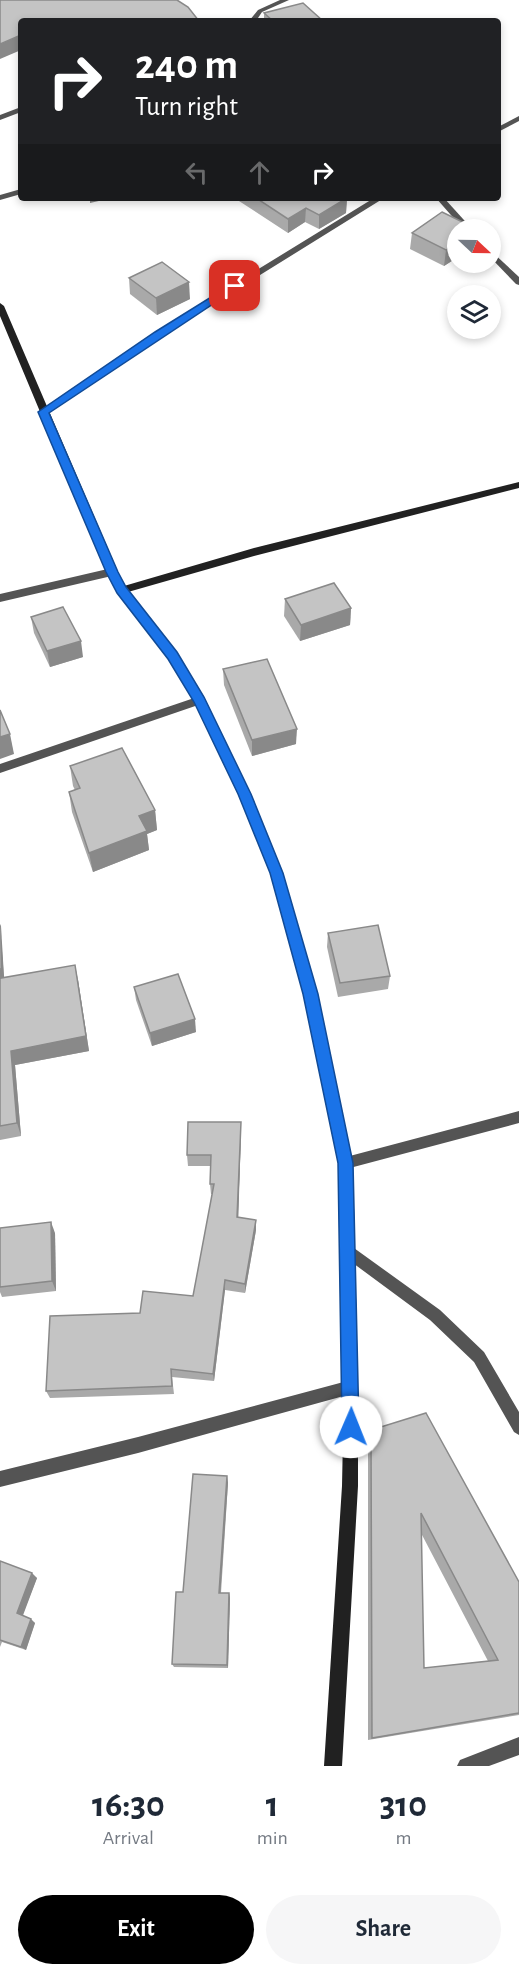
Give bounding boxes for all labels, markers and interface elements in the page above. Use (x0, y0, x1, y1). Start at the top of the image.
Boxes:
icon: right (36, 42, 114, 120)
text: 240 m (135, 44, 238, 86)
text: Turn right (135, 93, 238, 120)
icon: left (180, 156, 213, 189)
icon: ahead (243, 156, 276, 189)
icon: right (306, 156, 339, 189)
north arrow (447, 219, 501, 273)
map controls (447, 219, 501, 339)
pin (209, 260, 260, 311)
icon: arrive (218, 269, 251, 302)
button: layers (447, 285, 501, 339)
position arrow (319, 1395, 383, 1459)
text: 16:30 (92, 1787, 165, 1823)
text: 1 (266, 1787, 279, 1823)
text: 310 (380, 1787, 427, 1823)
text: Arrival (103, 1828, 154, 1848)
text: min (257, 1828, 288, 1848)
text: m (395, 1828, 411, 1848)
button: Exit (18, 1895, 254, 1964)
button: Share (266, 1895, 501, 1964)

